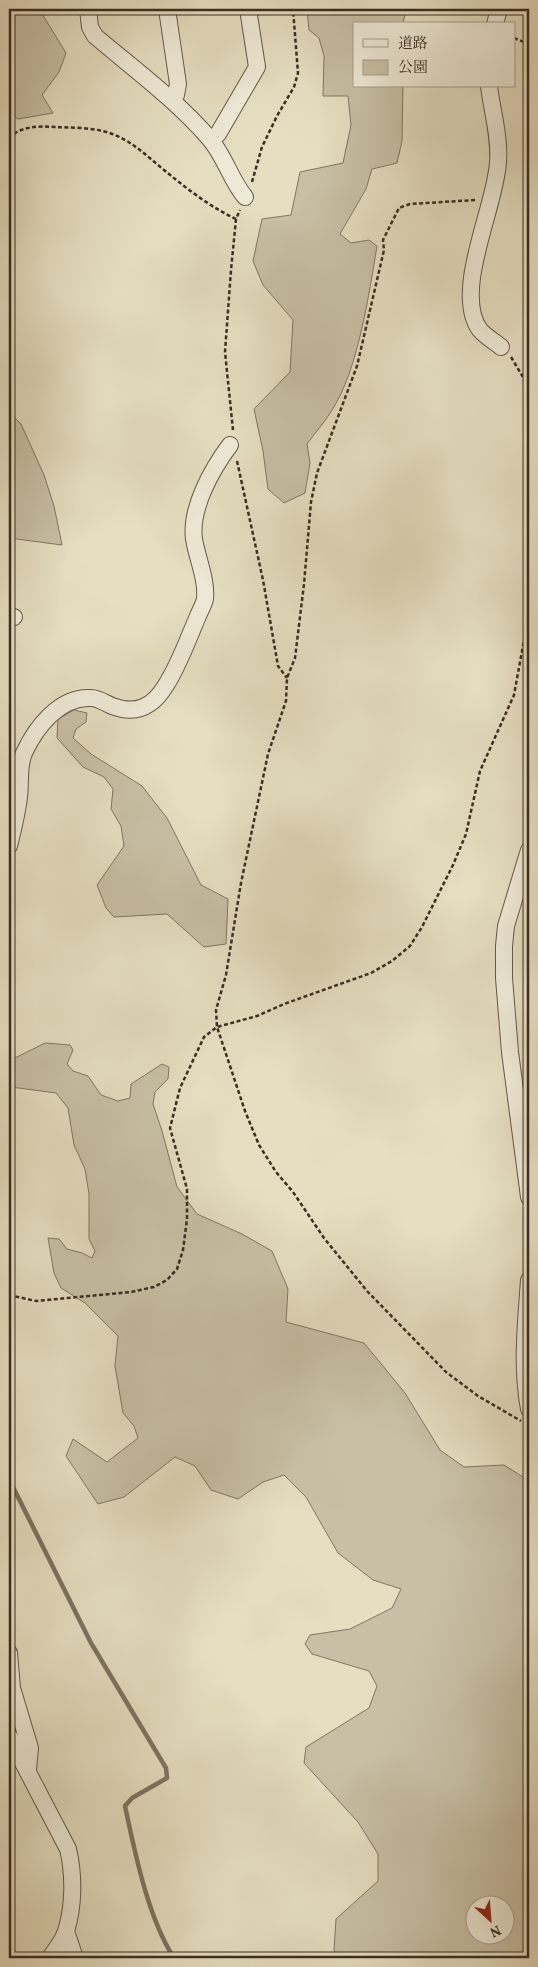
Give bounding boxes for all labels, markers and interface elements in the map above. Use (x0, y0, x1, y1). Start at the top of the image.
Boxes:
legend (353, 22, 516, 88)
text: 道路 (398, 34, 428, 55)
text: 公園 (398, 58, 428, 79)
north arrow (466, 1894, 516, 1944)
text: N (486, 1920, 504, 1941)

